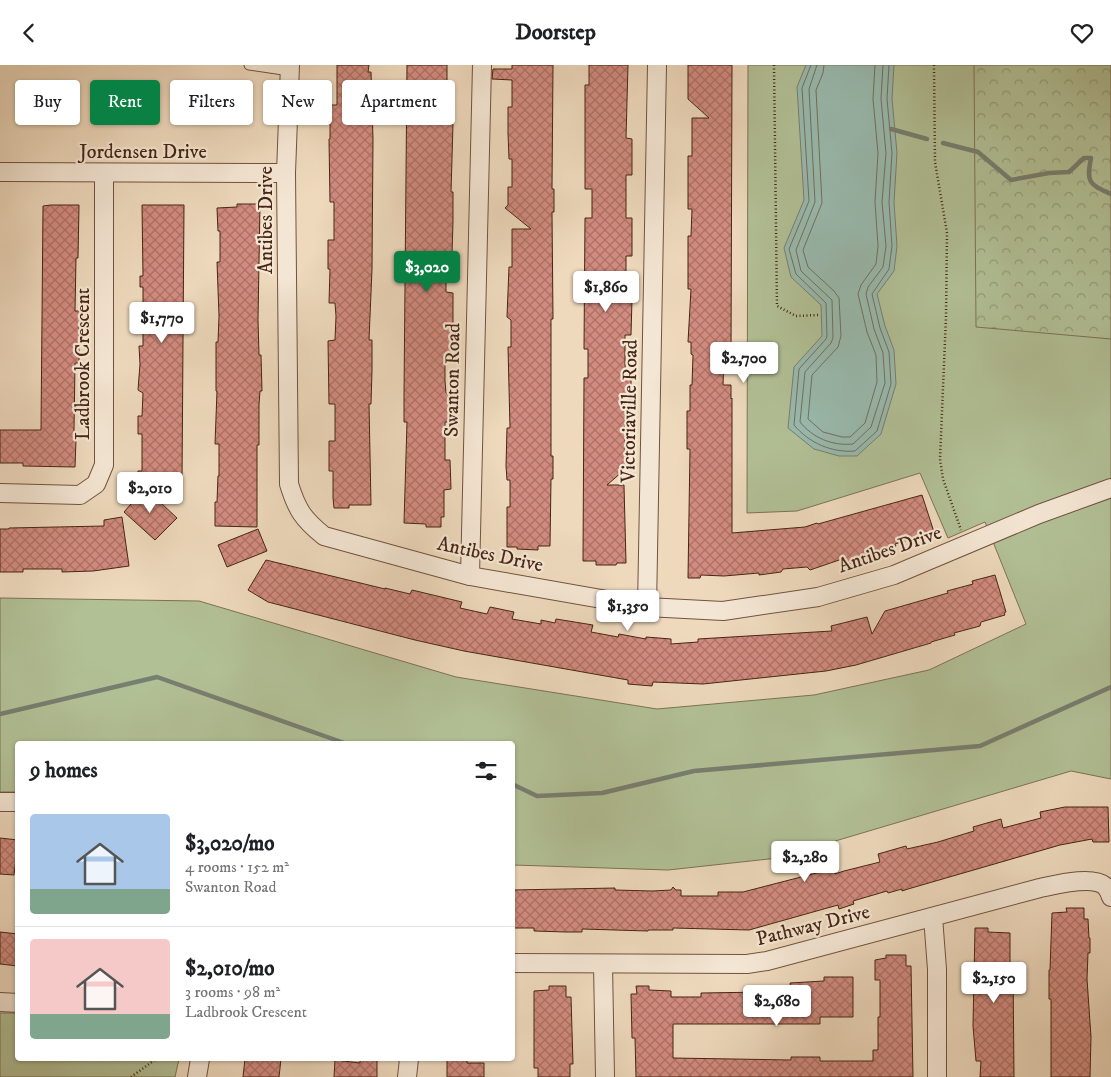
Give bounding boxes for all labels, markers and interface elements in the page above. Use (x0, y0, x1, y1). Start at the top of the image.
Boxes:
icon: back (15, 19, 43, 47)
text: Doorstep (515, 19, 596, 46)
icon: heart (1068, 19, 1096, 47)
chip: Buy (15, 80, 80, 125)
chip: Rent (90, 80, 160, 125)
chip: Filters (170, 80, 253, 125)
chip: New (263, 80, 332, 125)
chip: Apartment (342, 80, 455, 125)
street label: Jordensen Drive (77, 140, 207, 165)
street label: Antibes Drive (254, 166, 279, 274)
pin: $3,020 (386, 251, 468, 293)
text: $3,020 (405, 257, 449, 277)
pin: $1,860 (565, 271, 647, 313)
text: $1,860 (584, 277, 628, 297)
street label: Ladbrook Crescent (71, 288, 96, 440)
pin: $1,770 (121, 301, 203, 344)
text: $1,770 (140, 308, 184, 328)
street label: Swanton Road (440, 323, 466, 437)
street label: Victoriaville Road (616, 339, 644, 484)
pin: $2,700 (703, 341, 785, 384)
text: $2,700 (721, 348, 767, 368)
pin: $2,010 (109, 471, 191, 514)
text: $2,010 (128, 478, 172, 498)
street label: Antibes Drive (835, 521, 945, 579)
street label: Antibes Drive (435, 532, 545, 578)
pin: $1,350 (587, 589, 669, 632)
text: $1,350 (607, 596, 649, 616)
icon: filters (472, 757, 500, 785)
text: 9 homes (30, 758, 98, 784)
text: $3,020/mo (185, 831, 275, 857)
icon: home (70, 834, 130, 894)
pin: $2,280 (764, 841, 846, 883)
text: $2,280 (782, 847, 828, 867)
text: 4 rooms · 152 m² (185, 857, 289, 877)
text: Swanton Road (185, 877, 276, 897)
street label: Pathway Drive (754, 900, 872, 952)
text: $2,010/mo (185, 956, 274, 982)
icon: home (70, 959, 130, 1019)
pin: $2,150 (953, 961, 1035, 1004)
text: $2,150 (972, 968, 1016, 988)
text: 3 rooms · 98 m² (185, 982, 280, 1002)
pin: $2,680 (736, 985, 818, 1027)
text: $2,680 (754, 991, 800, 1011)
text: Ladbrook Crescent (185, 1002, 307, 1022)

